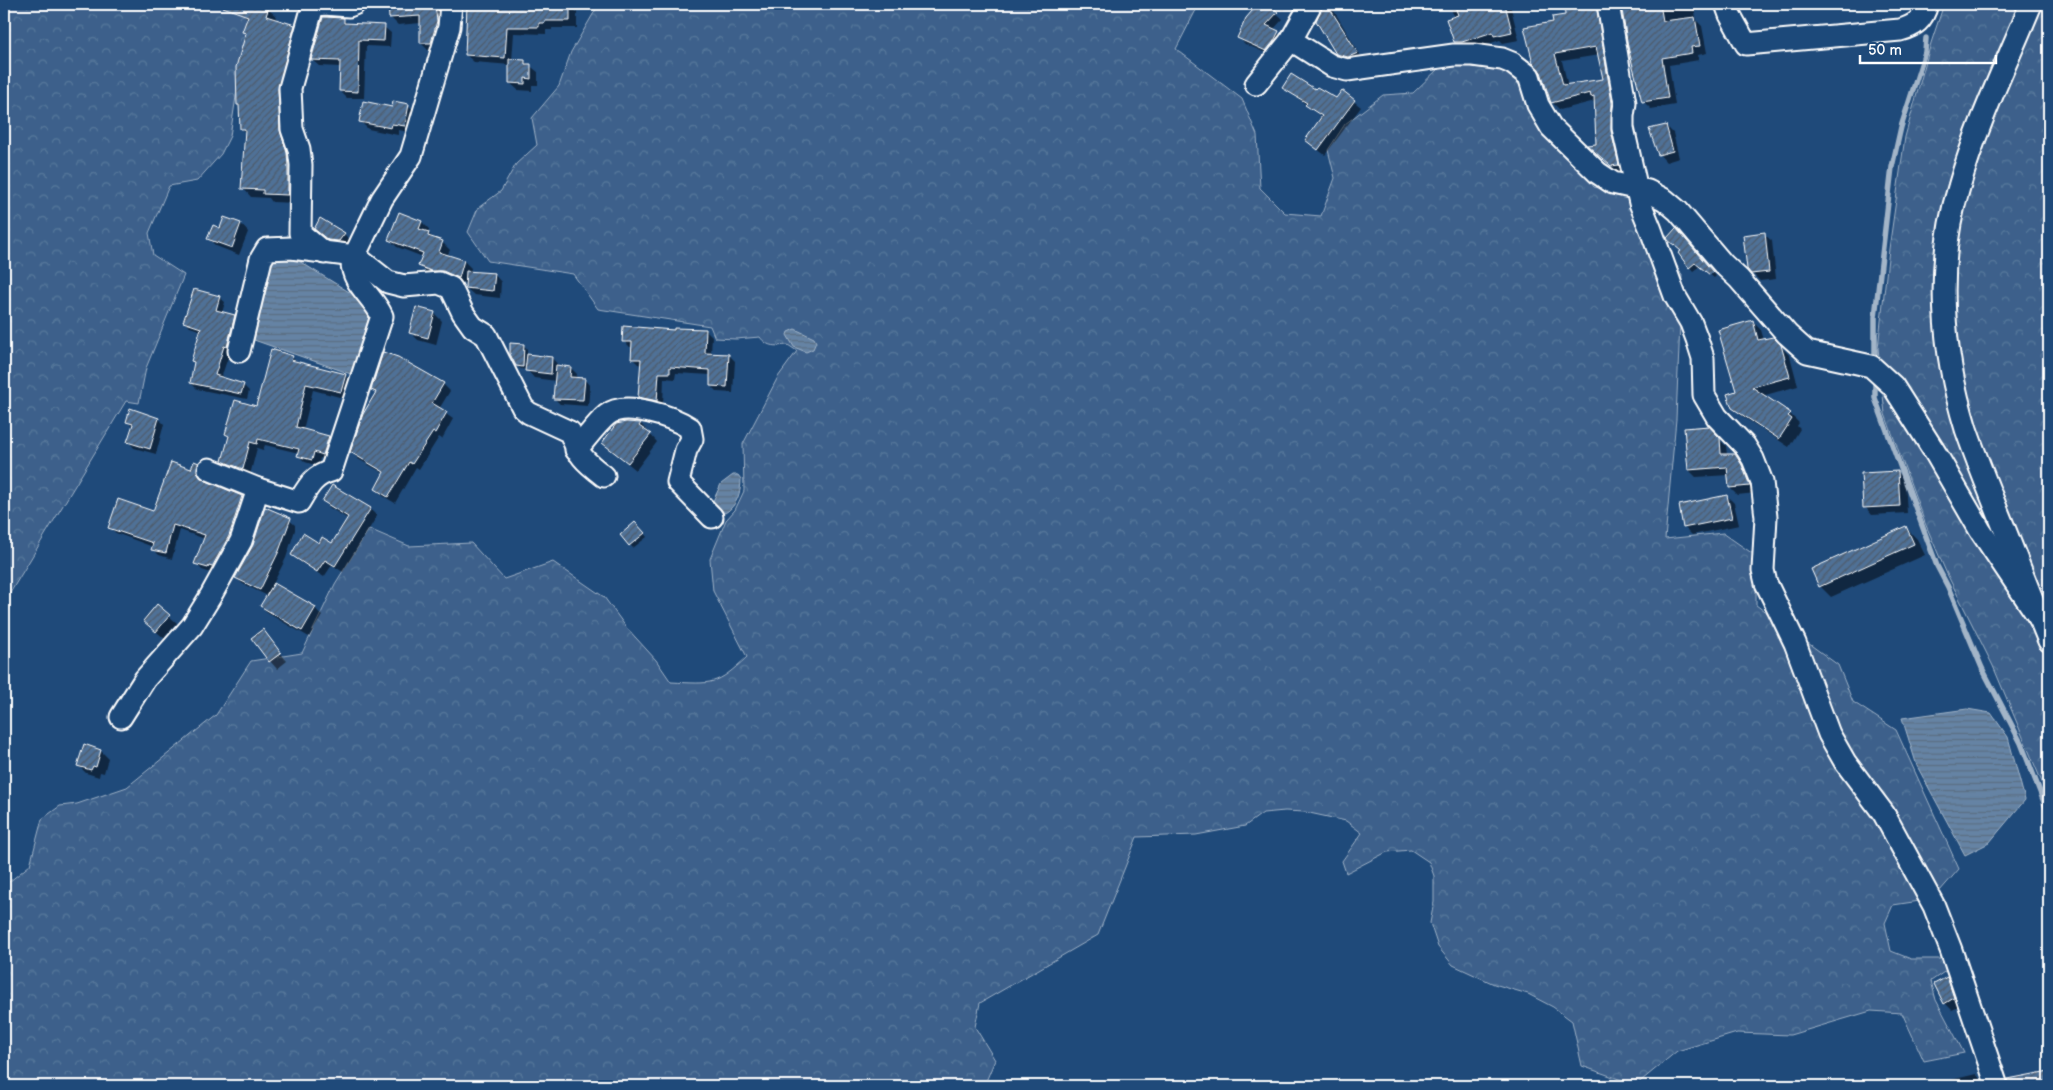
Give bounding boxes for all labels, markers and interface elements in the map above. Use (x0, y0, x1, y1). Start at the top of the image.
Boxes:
scale bar (1860, 32, 1997, 64)
text: 50 m (1868, 41, 1902, 60)

